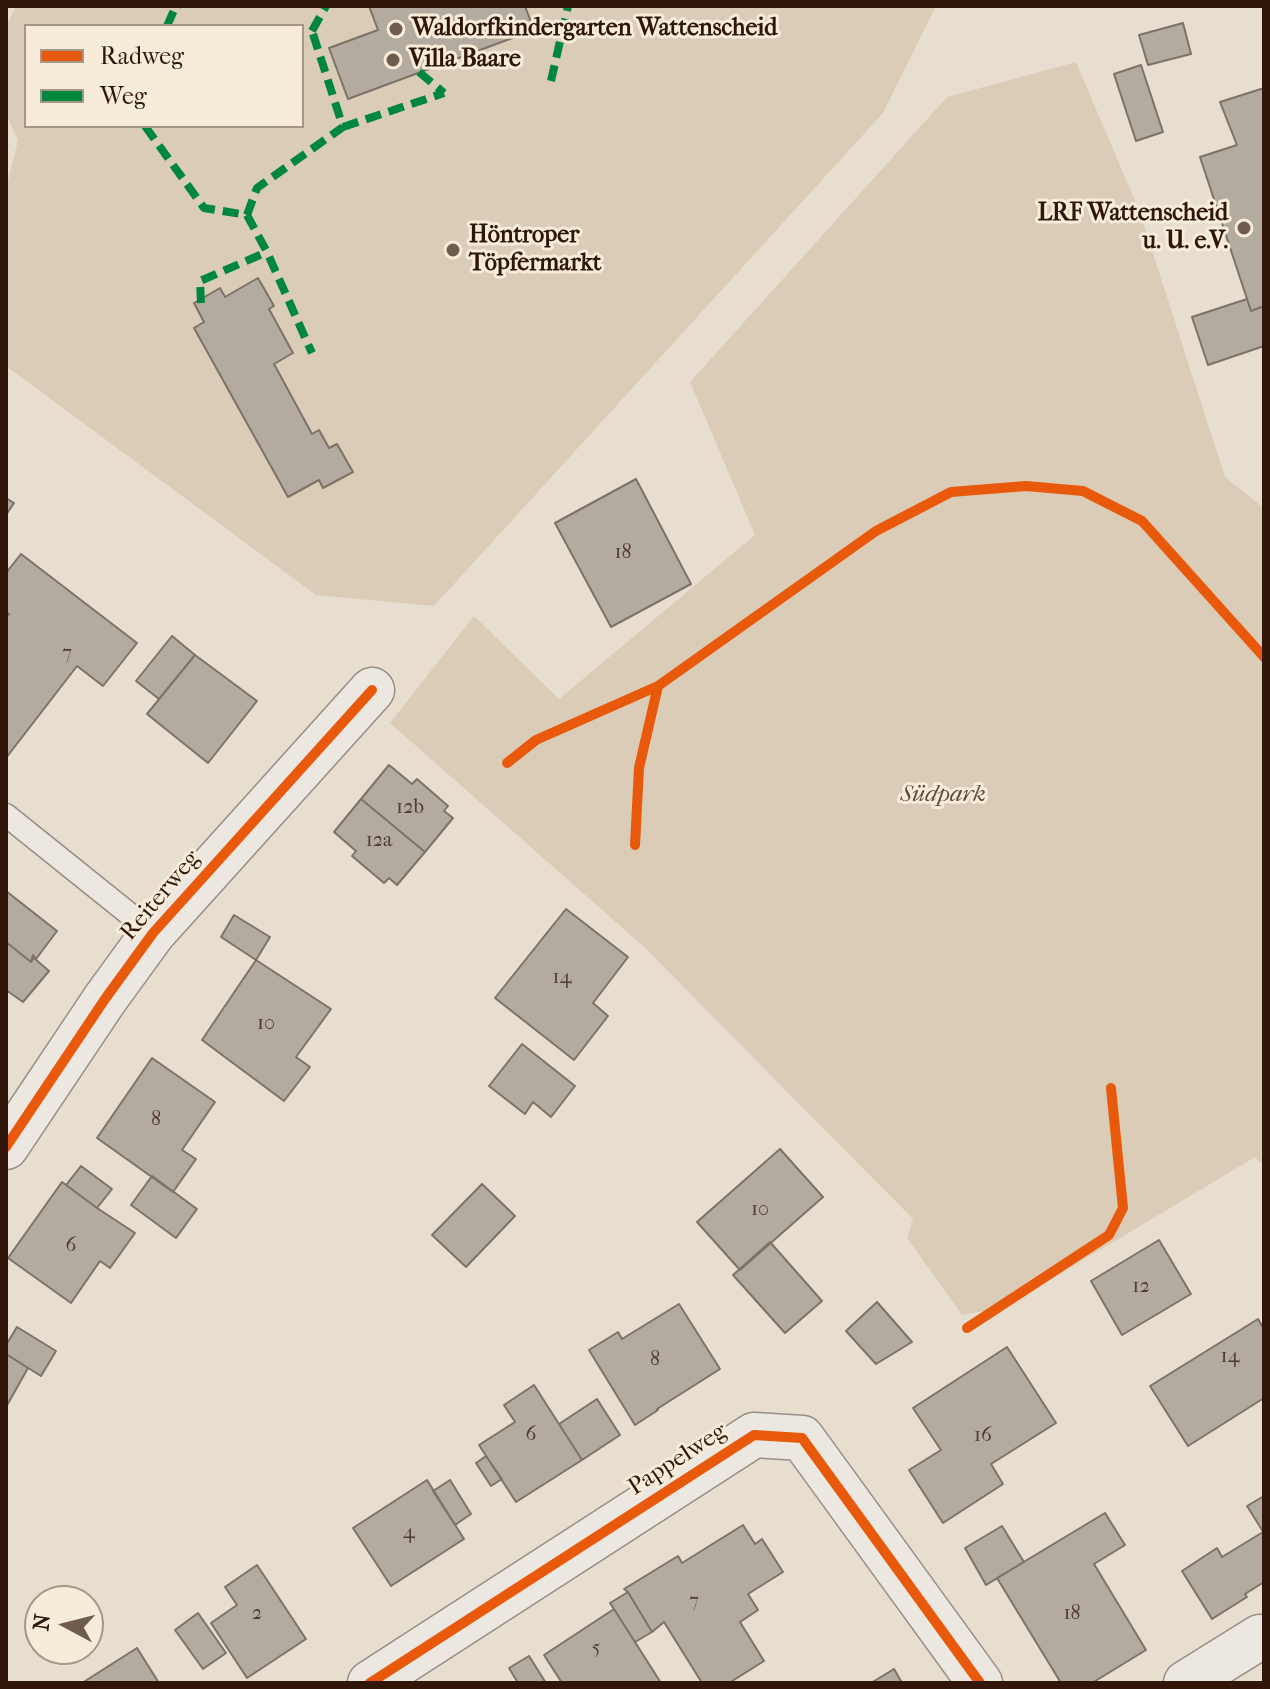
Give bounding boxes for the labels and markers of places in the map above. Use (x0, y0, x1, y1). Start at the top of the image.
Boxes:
place label: Waldorfkindergarten Wattenscheid (412, 15, 777, 43)
marker: Waldorfkindergarten Wattenscheid (387, 20, 405, 38)
place label: Villa Baare (409, 46, 521, 74)
marker: Villa Baare (384, 51, 402, 69)
place label: LRF Wattenscheid u. U. e.V. (1038, 200, 1228, 256)
marker: LRF Wattenscheid u. U. e.V. (1235, 219, 1253, 237)
place label: Höntroper Töpfermarkt (469, 222, 601, 278)
marker: Höntroper Töpfermarkt (444, 241, 462, 259)

